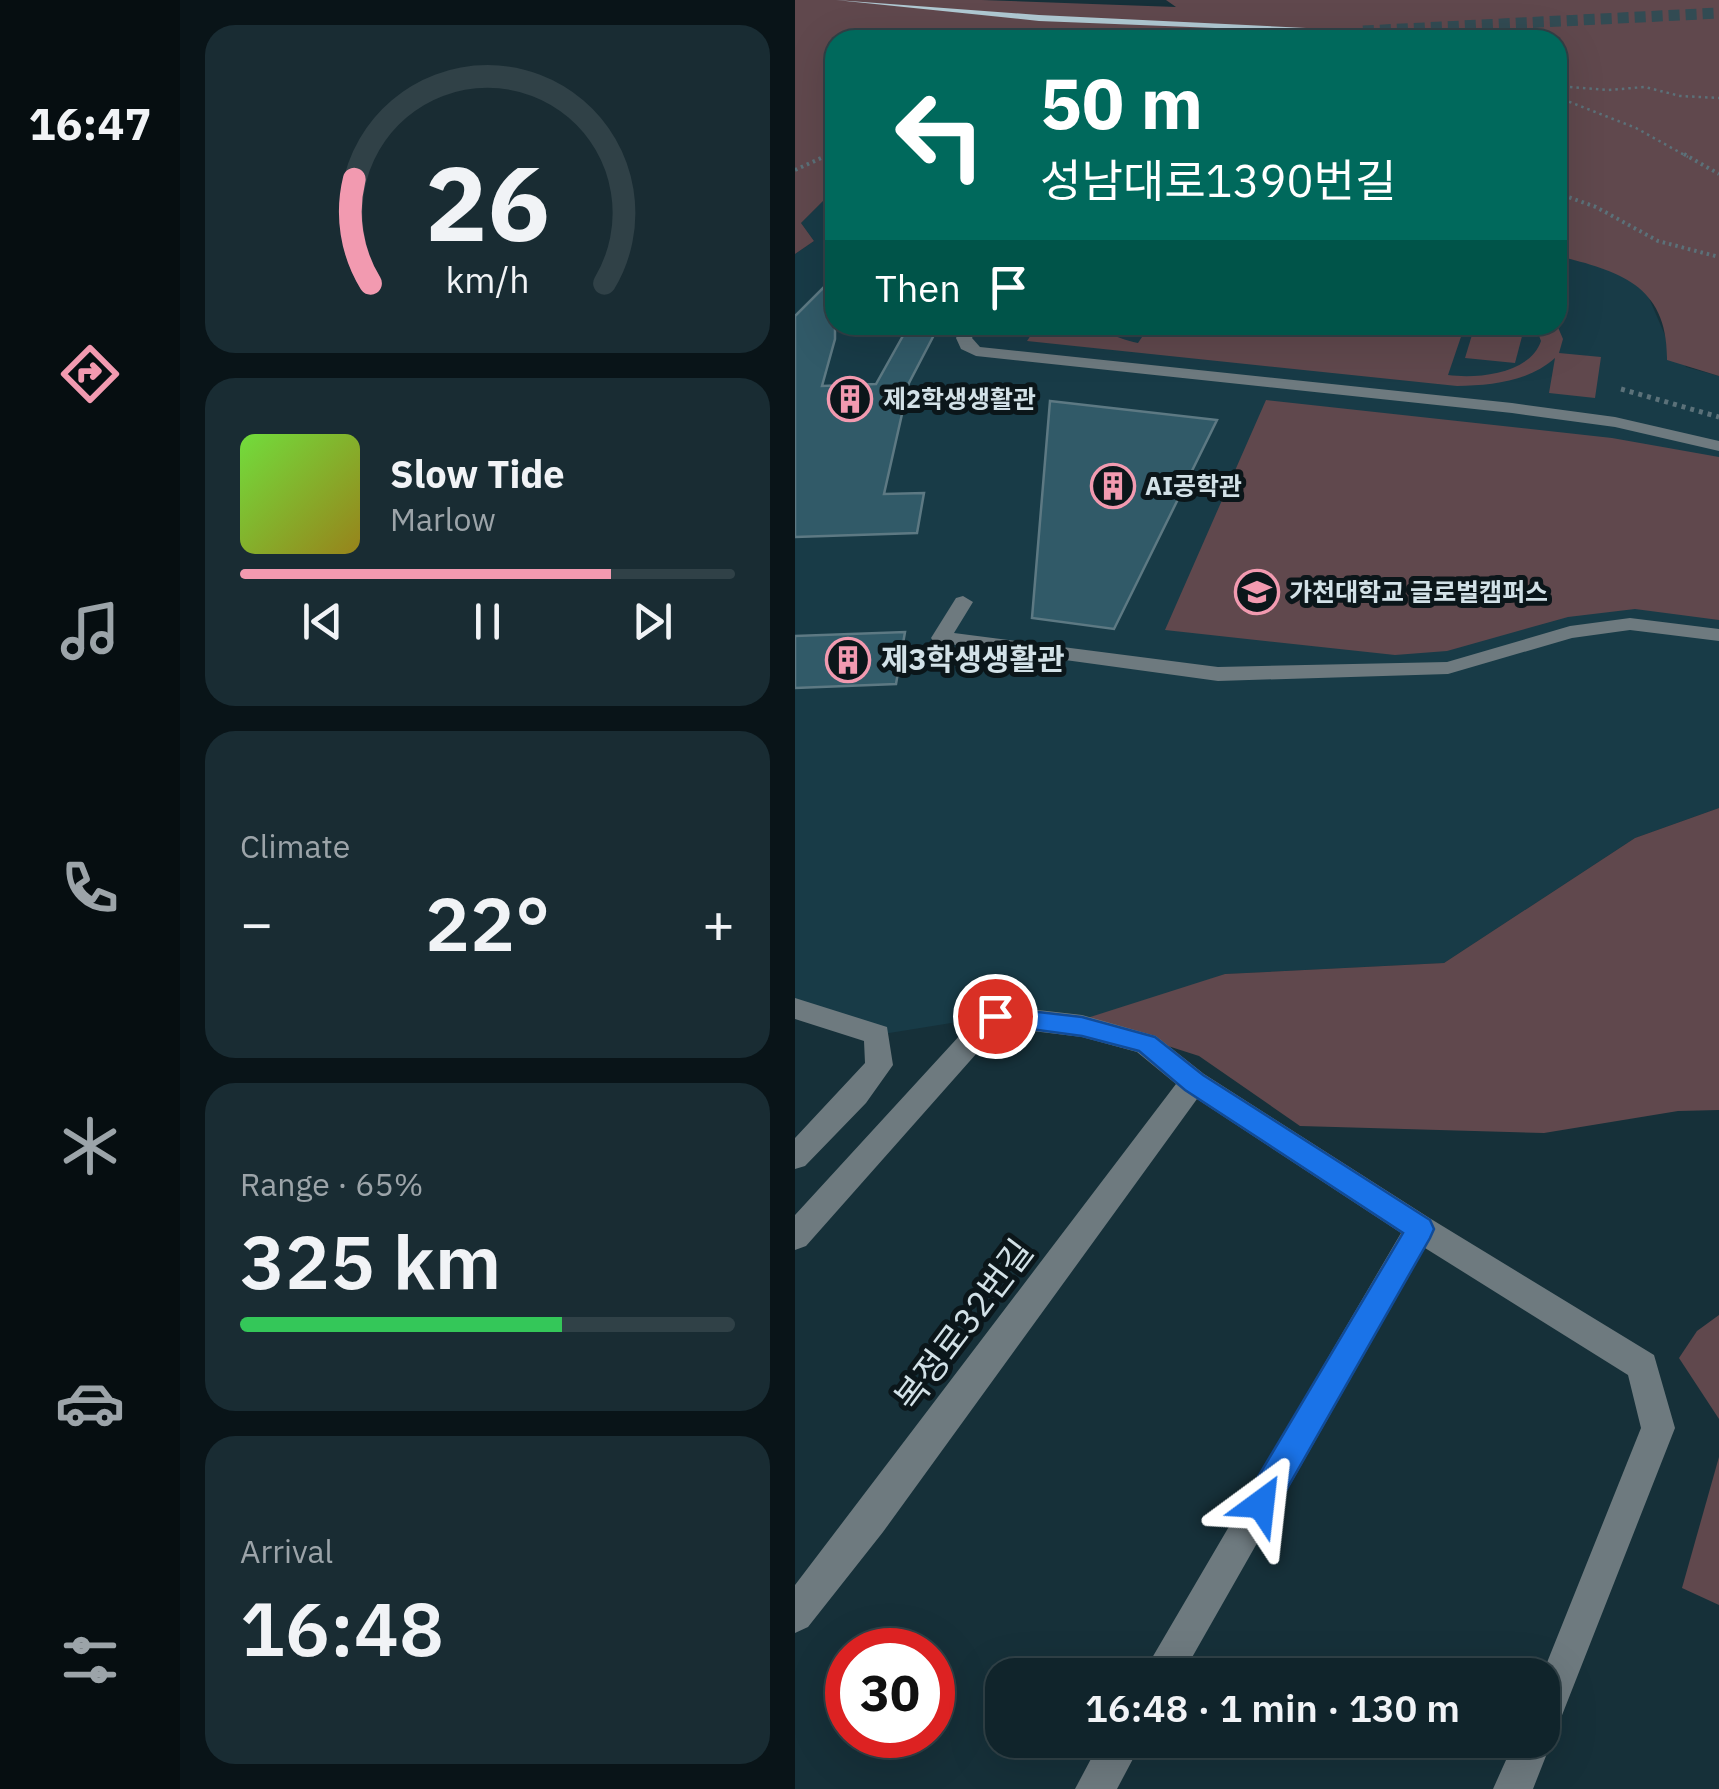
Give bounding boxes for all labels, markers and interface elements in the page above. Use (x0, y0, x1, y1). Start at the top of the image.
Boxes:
text: 50 m (1040, 57, 1203, 148)
icon: left (875, 70, 1005, 200)
text: 16:47 (29, 94, 151, 152)
text: 26 (425, 134, 550, 270)
text: 성남대로1390번길 (1040, 151, 1396, 209)
text: km/h (445, 256, 530, 303)
icon: arrive (981, 260, 1036, 315)
text: Then (875, 263, 961, 312)
icon: directions (55, 339, 125, 409)
building icon: 제2학생생활관 (827, 376, 873, 422)
place label: 제2학생생활관 (883, 382, 1036, 415)
text: Slow Tide (390, 449, 565, 498)
building icon: AI공학관 (1090, 463, 1136, 509)
place label: AI공학관 (1145, 469, 1242, 502)
text: Marlow (390, 498, 496, 540)
school or university icon: 가천대학교 글로벌캠퍼스 (1234, 569, 1280, 615)
place label: 가천대학교 글로벌캠퍼스 (1289, 575, 1548, 608)
icon: previous (295, 594, 350, 649)
icon: pause (460, 594, 515, 649)
icon: next (625, 594, 680, 649)
icon: music (55, 596, 125, 666)
building icon: 제3학생생활관 (825, 637, 871, 683)
place label: 제3학생생활관 (881, 639, 1065, 678)
text: Climate (240, 825, 350, 867)
icon: phone (55, 853, 125, 923)
text: 22° (425, 874, 550, 972)
text: − (240, 887, 273, 958)
text: + (702, 887, 735, 958)
pin (953, 974, 1038, 1059)
icon: arrive (968, 989, 1023, 1044)
icon: climate (55, 1111, 125, 1181)
text: Range · 65% (240, 1163, 423, 1205)
text: 325 km (240, 1212, 501, 1310)
street label: 복정로32번길 (884, 1229, 1043, 1419)
icon: car (55, 1368, 125, 1438)
position arrow (1209, 1452, 1313, 1556)
text: Arrival (240, 1530, 333, 1572)
text: 16:48 (240, 1579, 444, 1677)
icon: filters (55, 1625, 125, 1695)
speed limit sign: 30 (825, 1628, 955, 1758)
text: 16:48 · 1 min · 130 m (1085, 1683, 1460, 1732)

